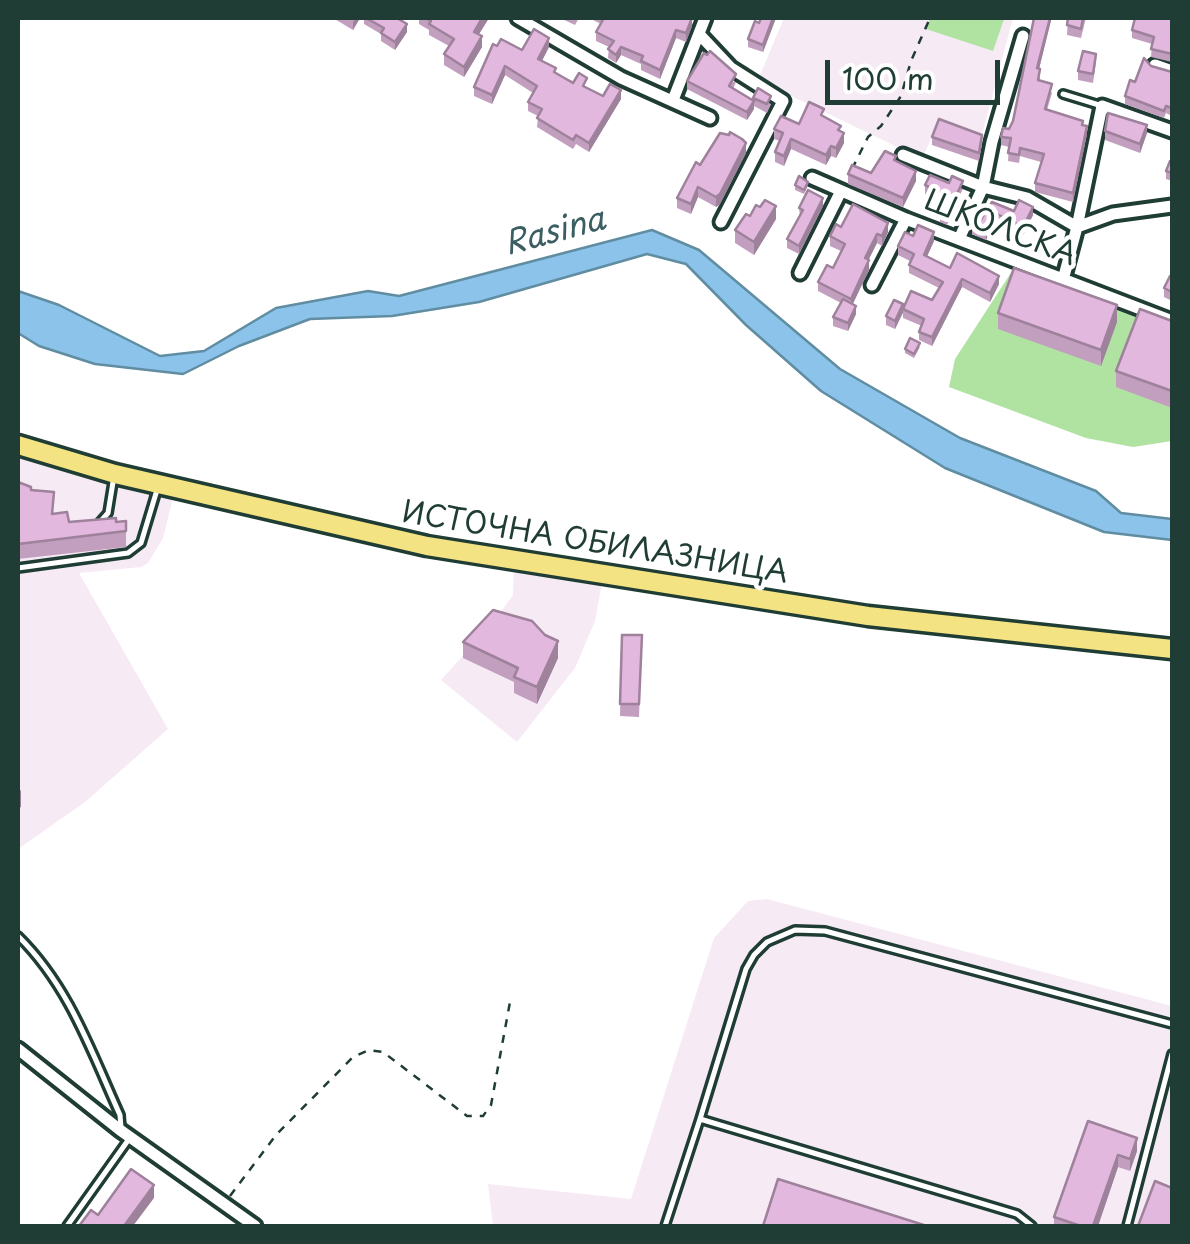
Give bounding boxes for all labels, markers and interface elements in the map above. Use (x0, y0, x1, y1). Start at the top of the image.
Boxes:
scale bar (830, 40, 1005, 102)
text: 100 m (842, 55, 934, 100)
street label: ШКОЛСКА (919, 183, 1081, 275)
water label: Rasina (500, 201, 610, 265)
street label: ИСТОЧНА ОБИЛАЗНИЦА (399, 496, 791, 592)

